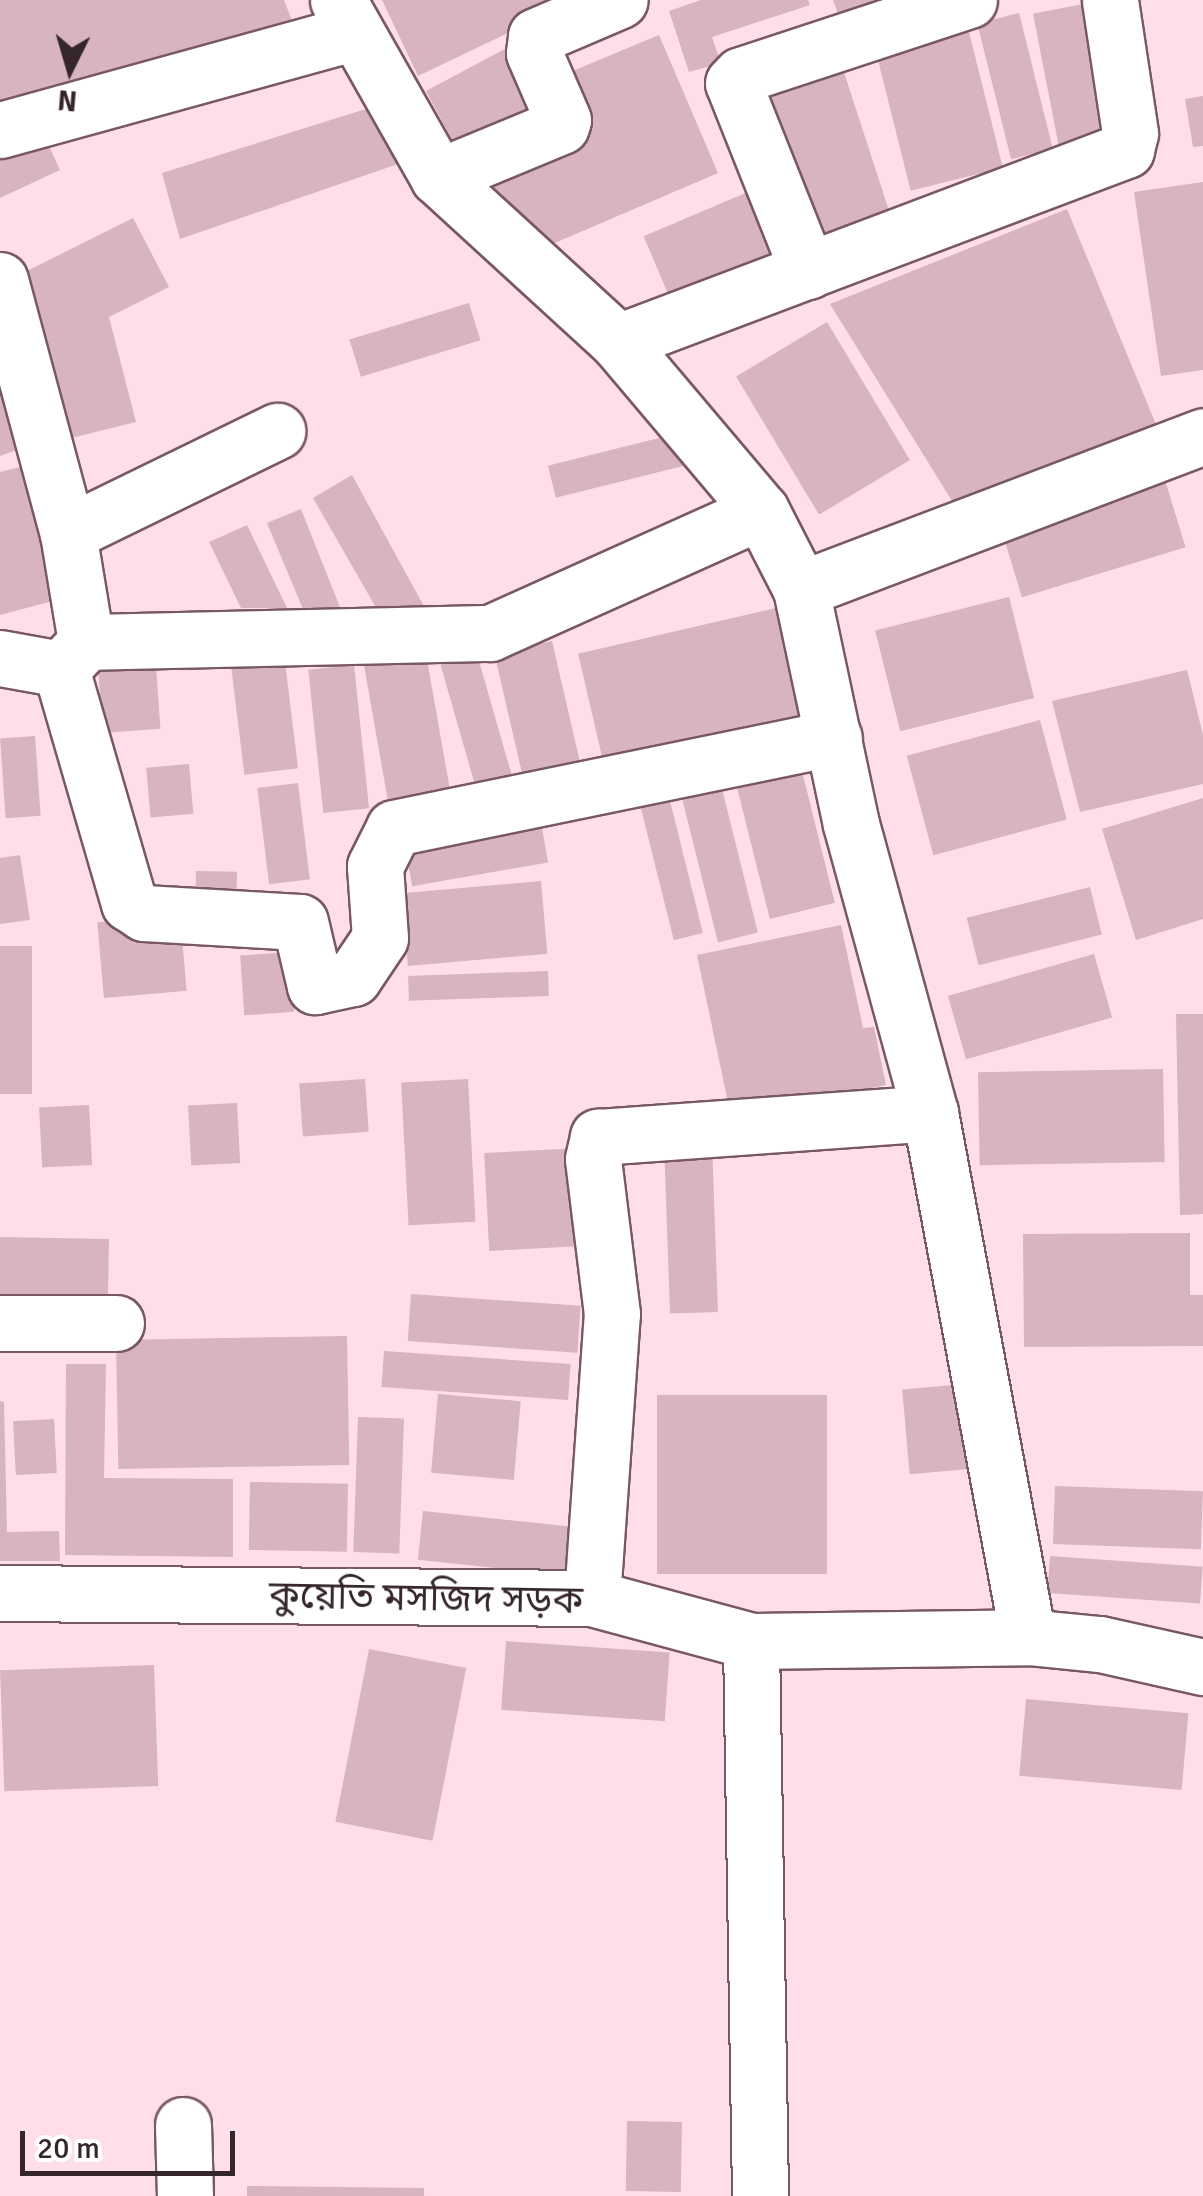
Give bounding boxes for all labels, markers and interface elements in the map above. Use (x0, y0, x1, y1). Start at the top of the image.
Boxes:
north arrow (20, 20, 120, 120)
text: N (56, 82, 79, 118)
street label: কুয়েতি মসজিদ সড়ক (269, 1572, 583, 1624)
scale bar (25, 2111, 240, 2173)
text: 20 m (37, 2130, 100, 2167)

